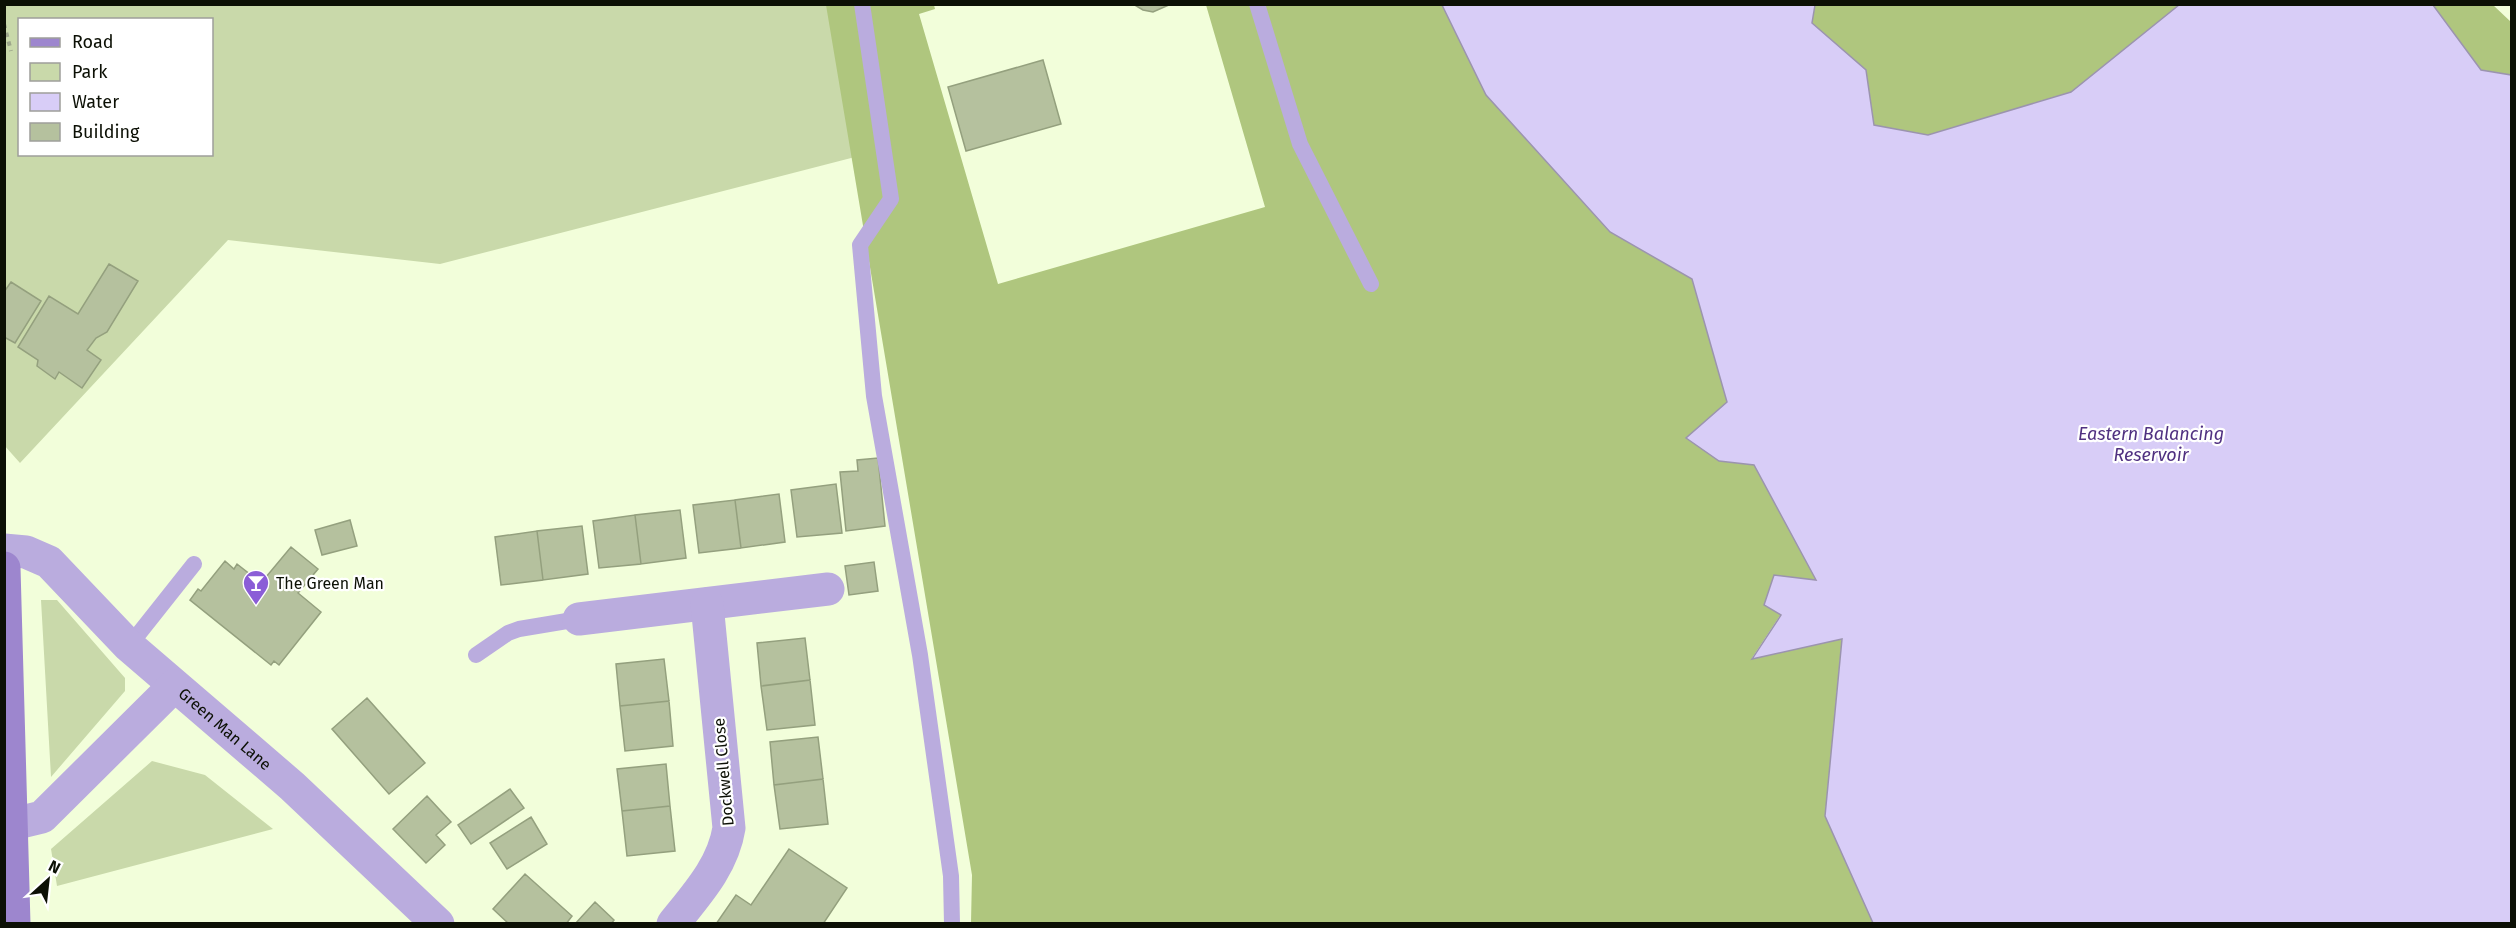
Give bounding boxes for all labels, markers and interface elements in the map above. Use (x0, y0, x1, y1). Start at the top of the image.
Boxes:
legend (18, 18, 213, 156)
text: Road (72, 31, 114, 53)
text: Park (72, 61, 108, 83)
text: Water (72, 91, 119, 113)
text: Building (72, 121, 140, 143)
water label: Eastern Balancing Reservoir (2078, 423, 2224, 466)
bar icon: The Green Man (241, 568, 271, 606)
place label: The Green Man (276, 574, 384, 593)
street label: Green Man Lane (175, 684, 275, 774)
street label: Dockwell Close (709, 717, 738, 827)
north arrow (18, 850, 78, 910)
text: N (46, 856, 64, 878)

